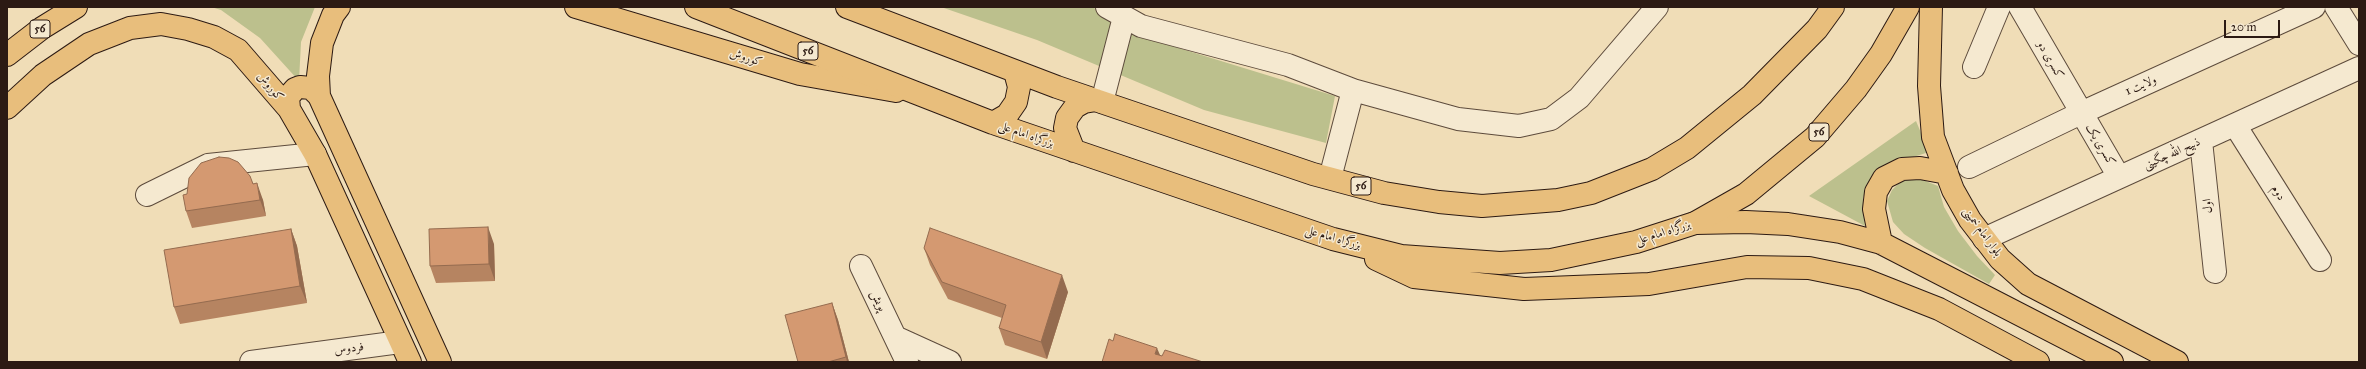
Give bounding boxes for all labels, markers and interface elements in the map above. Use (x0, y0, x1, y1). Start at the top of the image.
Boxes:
scale bar (2226, 12, 2282, 38)
road number: 56 (30, 20, 50, 38)
text: 20 m (2231, 20, 2257, 34)
street label: کسری دو (2034, 39, 2066, 81)
road number: 56 (798, 42, 818, 60)
street label: کوروش (728, 46, 764, 70)
street label: کوروش (254, 70, 286, 104)
street label: ولایت 1 (2123, 73, 2159, 99)
street label: بزرگراه امام علی (997, 119, 1055, 151)
street label: کسری یک (2082, 121, 2118, 169)
road number: 56 (1809, 123, 1829, 141)
street label: ذبیح الله چگینی (2141, 135, 2203, 173)
road number: 56 (1351, 177, 1371, 195)
street label: دوم (2268, 183, 2288, 203)
street label: اول (2200, 198, 2216, 214)
street label: بلوار امام خمینی (1959, 204, 2005, 260)
street label: بزرگراه امام علی (1633, 217, 1693, 249)
street label: بزرگراه امام علی (1303, 223, 1363, 253)
street label: پویش (867, 288, 889, 314)
street label: فردوس (333, 340, 365, 358)

